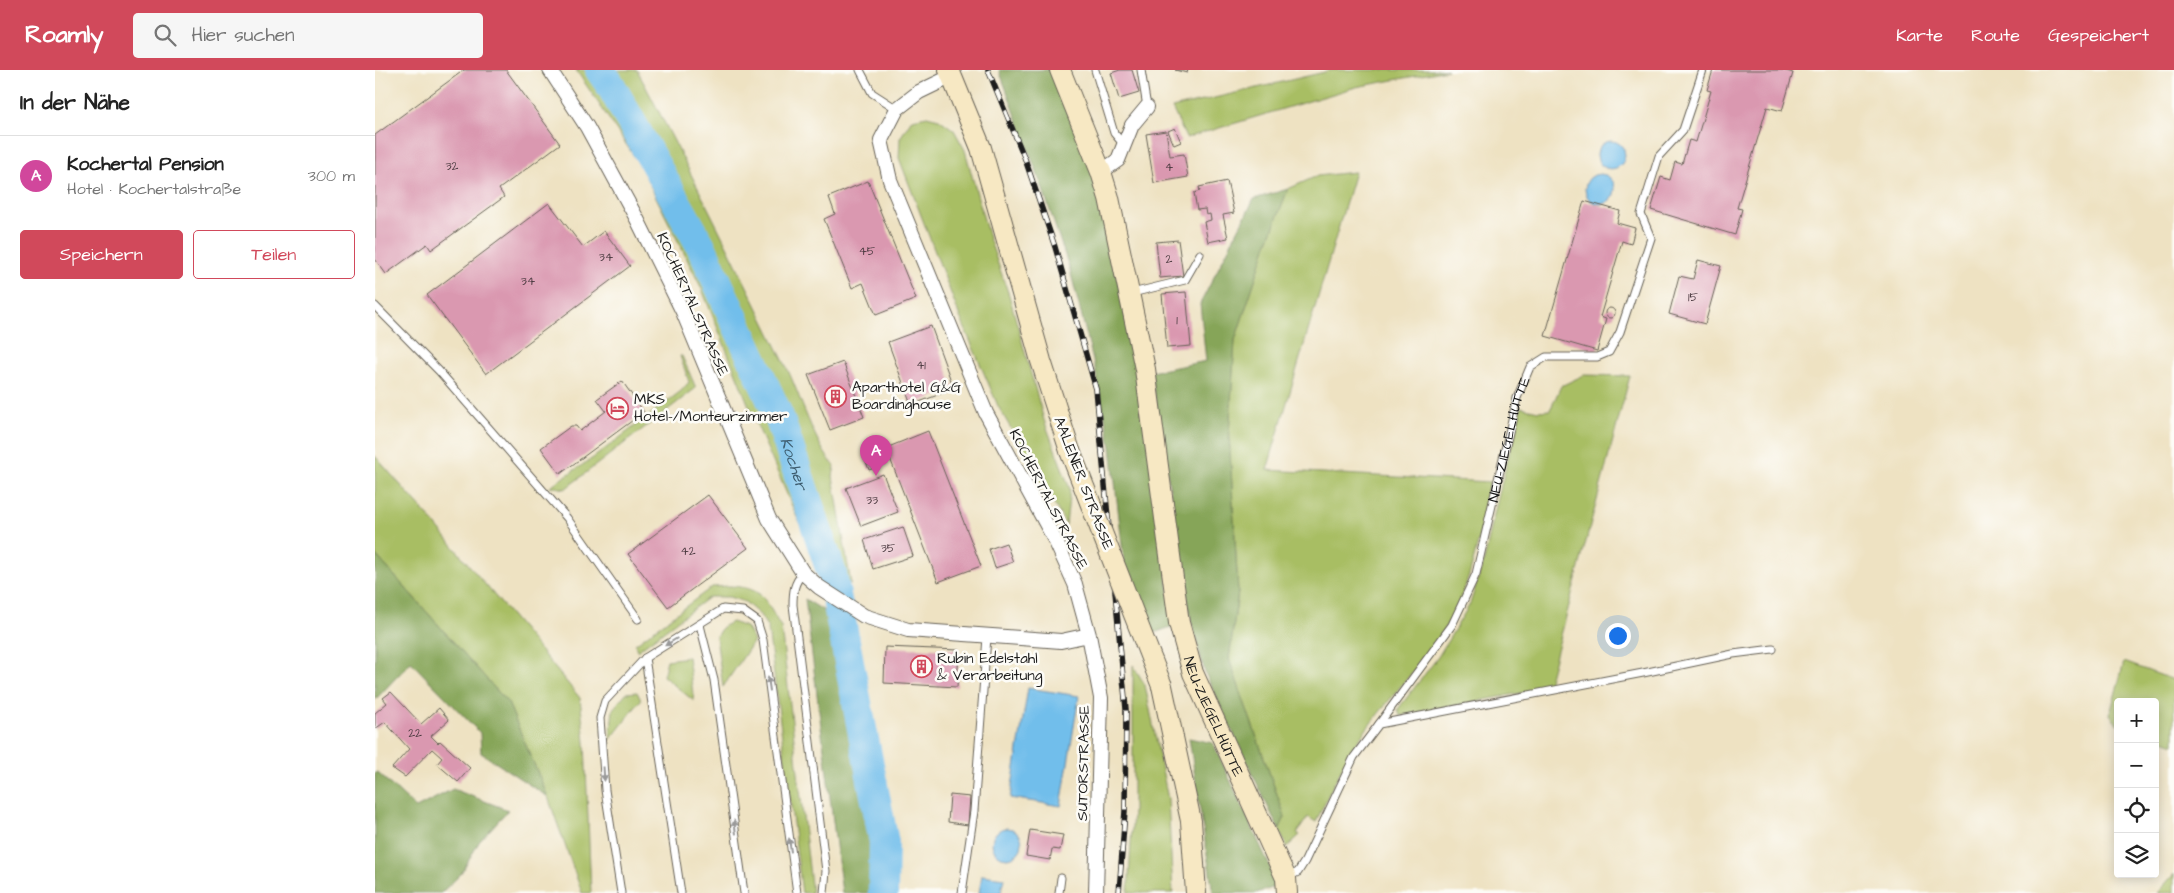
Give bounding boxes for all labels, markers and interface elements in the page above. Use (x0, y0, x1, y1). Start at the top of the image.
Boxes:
search box (133, 13, 483, 58)
text: Roamly (25, 18, 103, 52)
icon: search (151, 21, 179, 49)
text: Hier suchen (191, 22, 295, 49)
text: Karte (1896, 23, 1943, 48)
text: Route (1971, 23, 2020, 48)
text: Gespeichert (2048, 23, 2149, 48)
text: In der Nähe (20, 88, 130, 117)
text: Kochertal Pension (67, 151, 224, 178)
house number: 32 (446, 158, 459, 175)
house number: 4 (1165, 159, 1173, 176)
text: A (31, 165, 41, 187)
text: 300 m (308, 165, 355, 187)
text: Hotel · Kochertalstraße (67, 178, 241, 200)
street label: KOCHERTALSTRASSE (651, 229, 734, 379)
button: Speichern (20, 230, 183, 279)
button: Teilen (193, 230, 355, 279)
house number: 45 (859, 243, 876, 260)
house number: 34 (599, 249, 613, 266)
house number: 2 (1166, 251, 1173, 268)
house number: 34 (521, 273, 535, 290)
house number: 15 (1688, 289, 1699, 306)
house number: 1 (1176, 312, 1178, 329)
house number: 41 (916, 357, 926, 374)
street label: NEU-ZIEGELHÜTTE (1483, 373, 1536, 504)
place label: Aparthotel G&G Boardinghouse (852, 377, 962, 416)
building icon: Aparthotel G&G Boardinghouse (824, 384, 848, 408)
place label: MKS Hotel-/Monteurzimmer (634, 389, 787, 427)
hotel icon: MKS Hotel-/Monteurzimmer (606, 396, 630, 420)
street label: AALENER STRASSE (1048, 414, 1119, 553)
street label: KOCHERTALSTRASSE (1004, 425, 1093, 573)
water label: Kocher (775, 435, 814, 495)
pin: A (860, 435, 892, 476)
house number: 33 (866, 492, 878, 509)
house number: 35 (881, 540, 896, 557)
house number: 42 (680, 543, 696, 560)
your location (1605, 623, 1631, 649)
one-way arrow (664, 638, 678, 647)
place label: Rubin Edelstahl & Verarbeitung (937, 648, 1043, 687)
street label: NEU-ZIEGELHÜTTE (1178, 654, 1249, 780)
building icon: Rubin Edelstahl & Verarbeitung (909, 655, 933, 679)
one-way arrow (764, 675, 772, 691)
map controls (2114, 698, 2159, 878)
button: + (2114, 698, 2159, 743)
street label: SUTORSTRASSE (1072, 705, 1095, 821)
house number: 22 (408, 725, 422, 742)
button: − (2114, 743, 2159, 788)
one-way arrow (601, 766, 609, 782)
button: locate (2114, 788, 2159, 833)
one-way arrow (731, 819, 739, 835)
button: layers (2114, 833, 2159, 878)
one-way arrow (786, 836, 794, 852)

